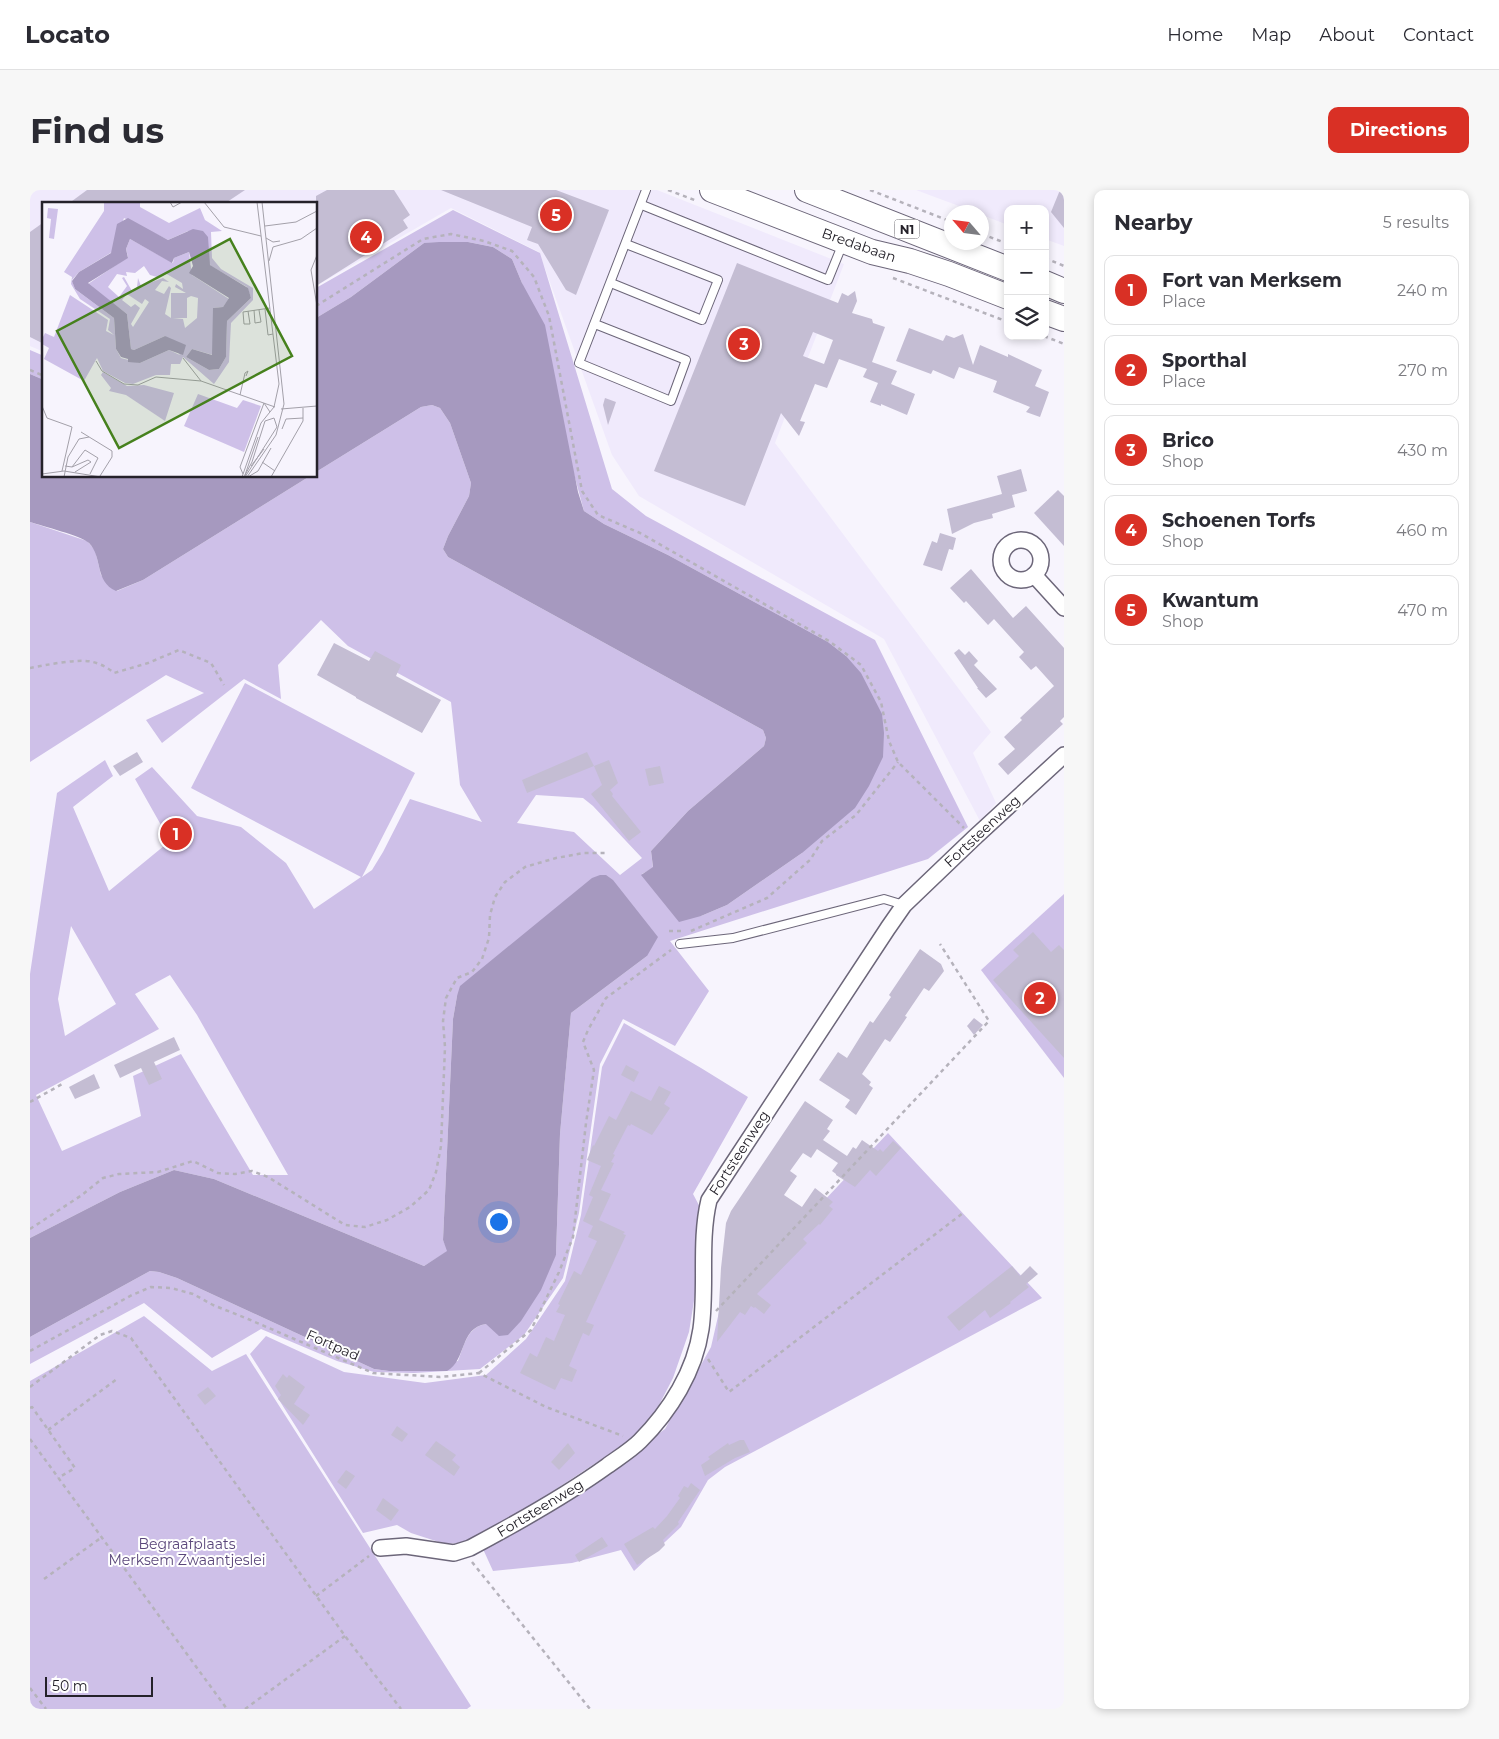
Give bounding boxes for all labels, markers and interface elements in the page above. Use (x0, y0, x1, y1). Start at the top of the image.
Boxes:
text: Locato (25, 20, 110, 49)
text: Home (1167, 24, 1223, 46)
text: Map (1251, 24, 1291, 46)
text: About (1319, 24, 1375, 46)
text: Contact (1403, 24, 1474, 46)
button: Directions (1328, 107, 1469, 153)
text: Find us (30, 109, 164, 152)
pin: 5 (540, 196, 572, 234)
inset map (42, 202, 318, 478)
north arrow (944, 205, 989, 250)
map controls (1004, 205, 1049, 340)
button: + (1004, 205, 1049, 250)
text: Nearby (1114, 210, 1193, 235)
text: 5 results (1383, 213, 1449, 232)
pin: 4 (350, 218, 382, 256)
road number: N1 (894, 220, 920, 238)
street label: Bredabaan (819, 224, 899, 266)
button: − (1004, 250, 1049, 295)
text: Fort van Merksem (1162, 269, 1342, 292)
text: 1 (1128, 281, 1134, 300)
text: 240 m (1397, 281, 1448, 300)
text: Place (1162, 292, 1206, 311)
button: layers (1004, 295, 1049, 340)
pin: 3 (728, 325, 760, 363)
text: Sporthal (1162, 349, 1247, 372)
text: 2 (1126, 361, 1136, 380)
text: 270 m (1398, 361, 1448, 380)
text: Place (1162, 372, 1206, 391)
text: Brico (1162, 429, 1214, 452)
text: 3 (1126, 441, 1136, 460)
text: 430 m (1397, 441, 1448, 460)
text: Shop (1162, 452, 1204, 471)
text: Schoenen Torfs (1162, 509, 1315, 532)
text: 4 (1125, 521, 1137, 540)
text: 460 m (1396, 521, 1448, 540)
text: Shop (1162, 532, 1204, 551)
text: Kwantum (1162, 589, 1259, 612)
text: 5 (1126, 601, 1136, 620)
text: 470 m (1397, 601, 1448, 620)
text: Shop (1162, 612, 1204, 631)
street label: Fortsteenweg (940, 791, 1024, 871)
pin: 1 (160, 815, 192, 853)
pin: 2 (1024, 979, 1056, 1017)
street label: Fortsteenweg (705, 1107, 773, 1199)
your location (486, 1209, 512, 1235)
street label: Fortpad (304, 1325, 362, 1365)
street label: Fortsteenweg (494, 1475, 586, 1541)
park label: Begraafplaats Merksem Zwaantjeslei (108, 1535, 266, 1569)
scale bar (45, 1674, 152, 1697)
text: 50 m (52, 1677, 88, 1695)

